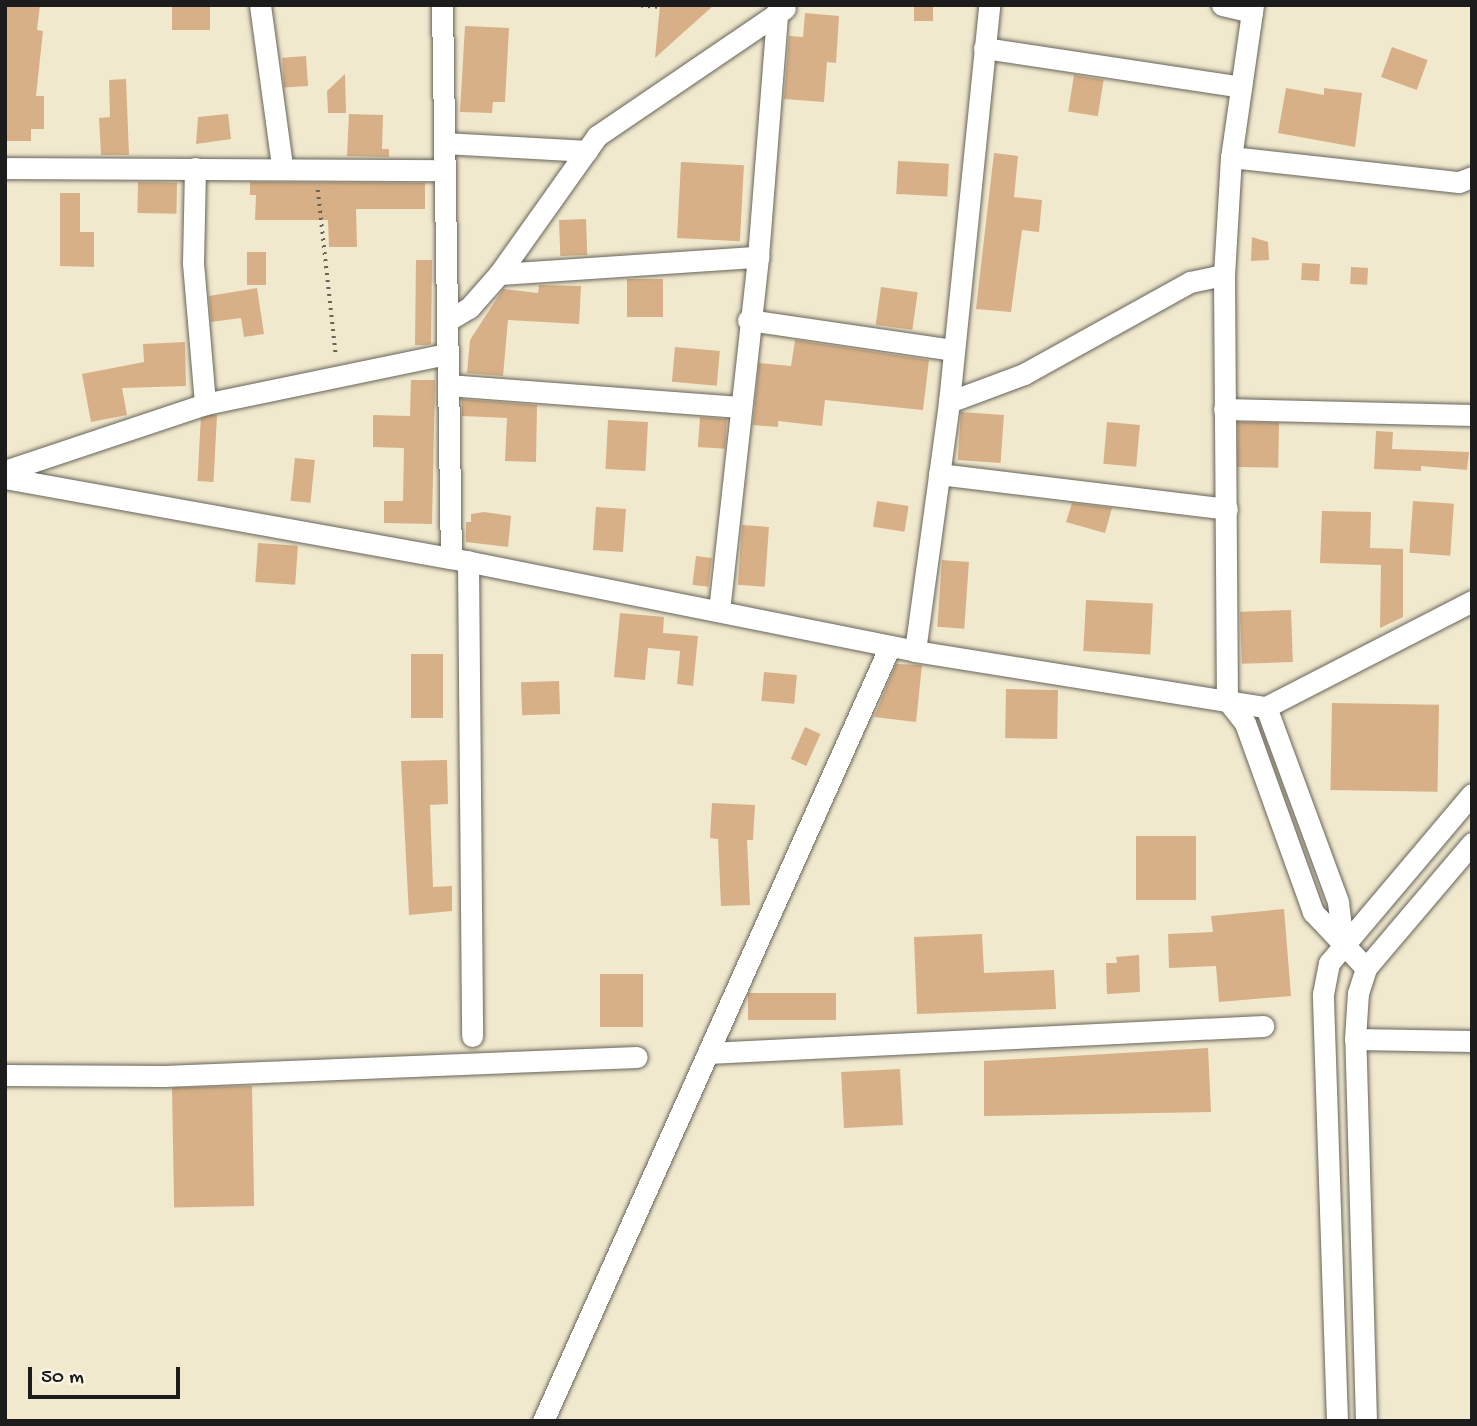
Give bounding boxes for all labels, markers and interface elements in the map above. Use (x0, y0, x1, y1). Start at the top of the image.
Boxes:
scale bar (32, 1352, 184, 1396)
text: 50 m (41, 1366, 84, 1391)

